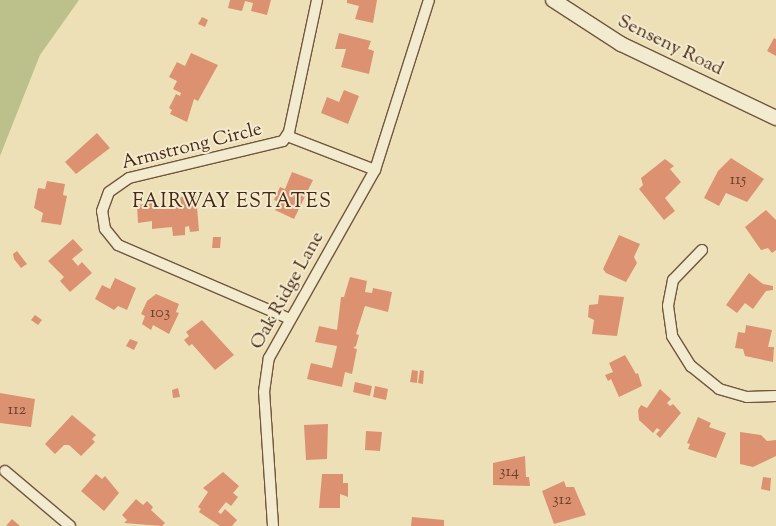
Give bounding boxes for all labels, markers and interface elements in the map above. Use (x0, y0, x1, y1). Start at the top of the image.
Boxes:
street label: Senseny Road (613, 11, 727, 81)
street label: Armstrong Circle (120, 119, 264, 175)
house number: 115 (730, 171, 746, 191)
district label: FAIRWAY ESTATES (130, 190, 334, 214)
street label: Oak Ridge Lane (246, 228, 330, 354)
house number: 103 (150, 304, 170, 324)
house number: 112 (8, 401, 26, 421)
house number: 314 (499, 463, 519, 483)
house number: 312 (552, 491, 572, 511)

